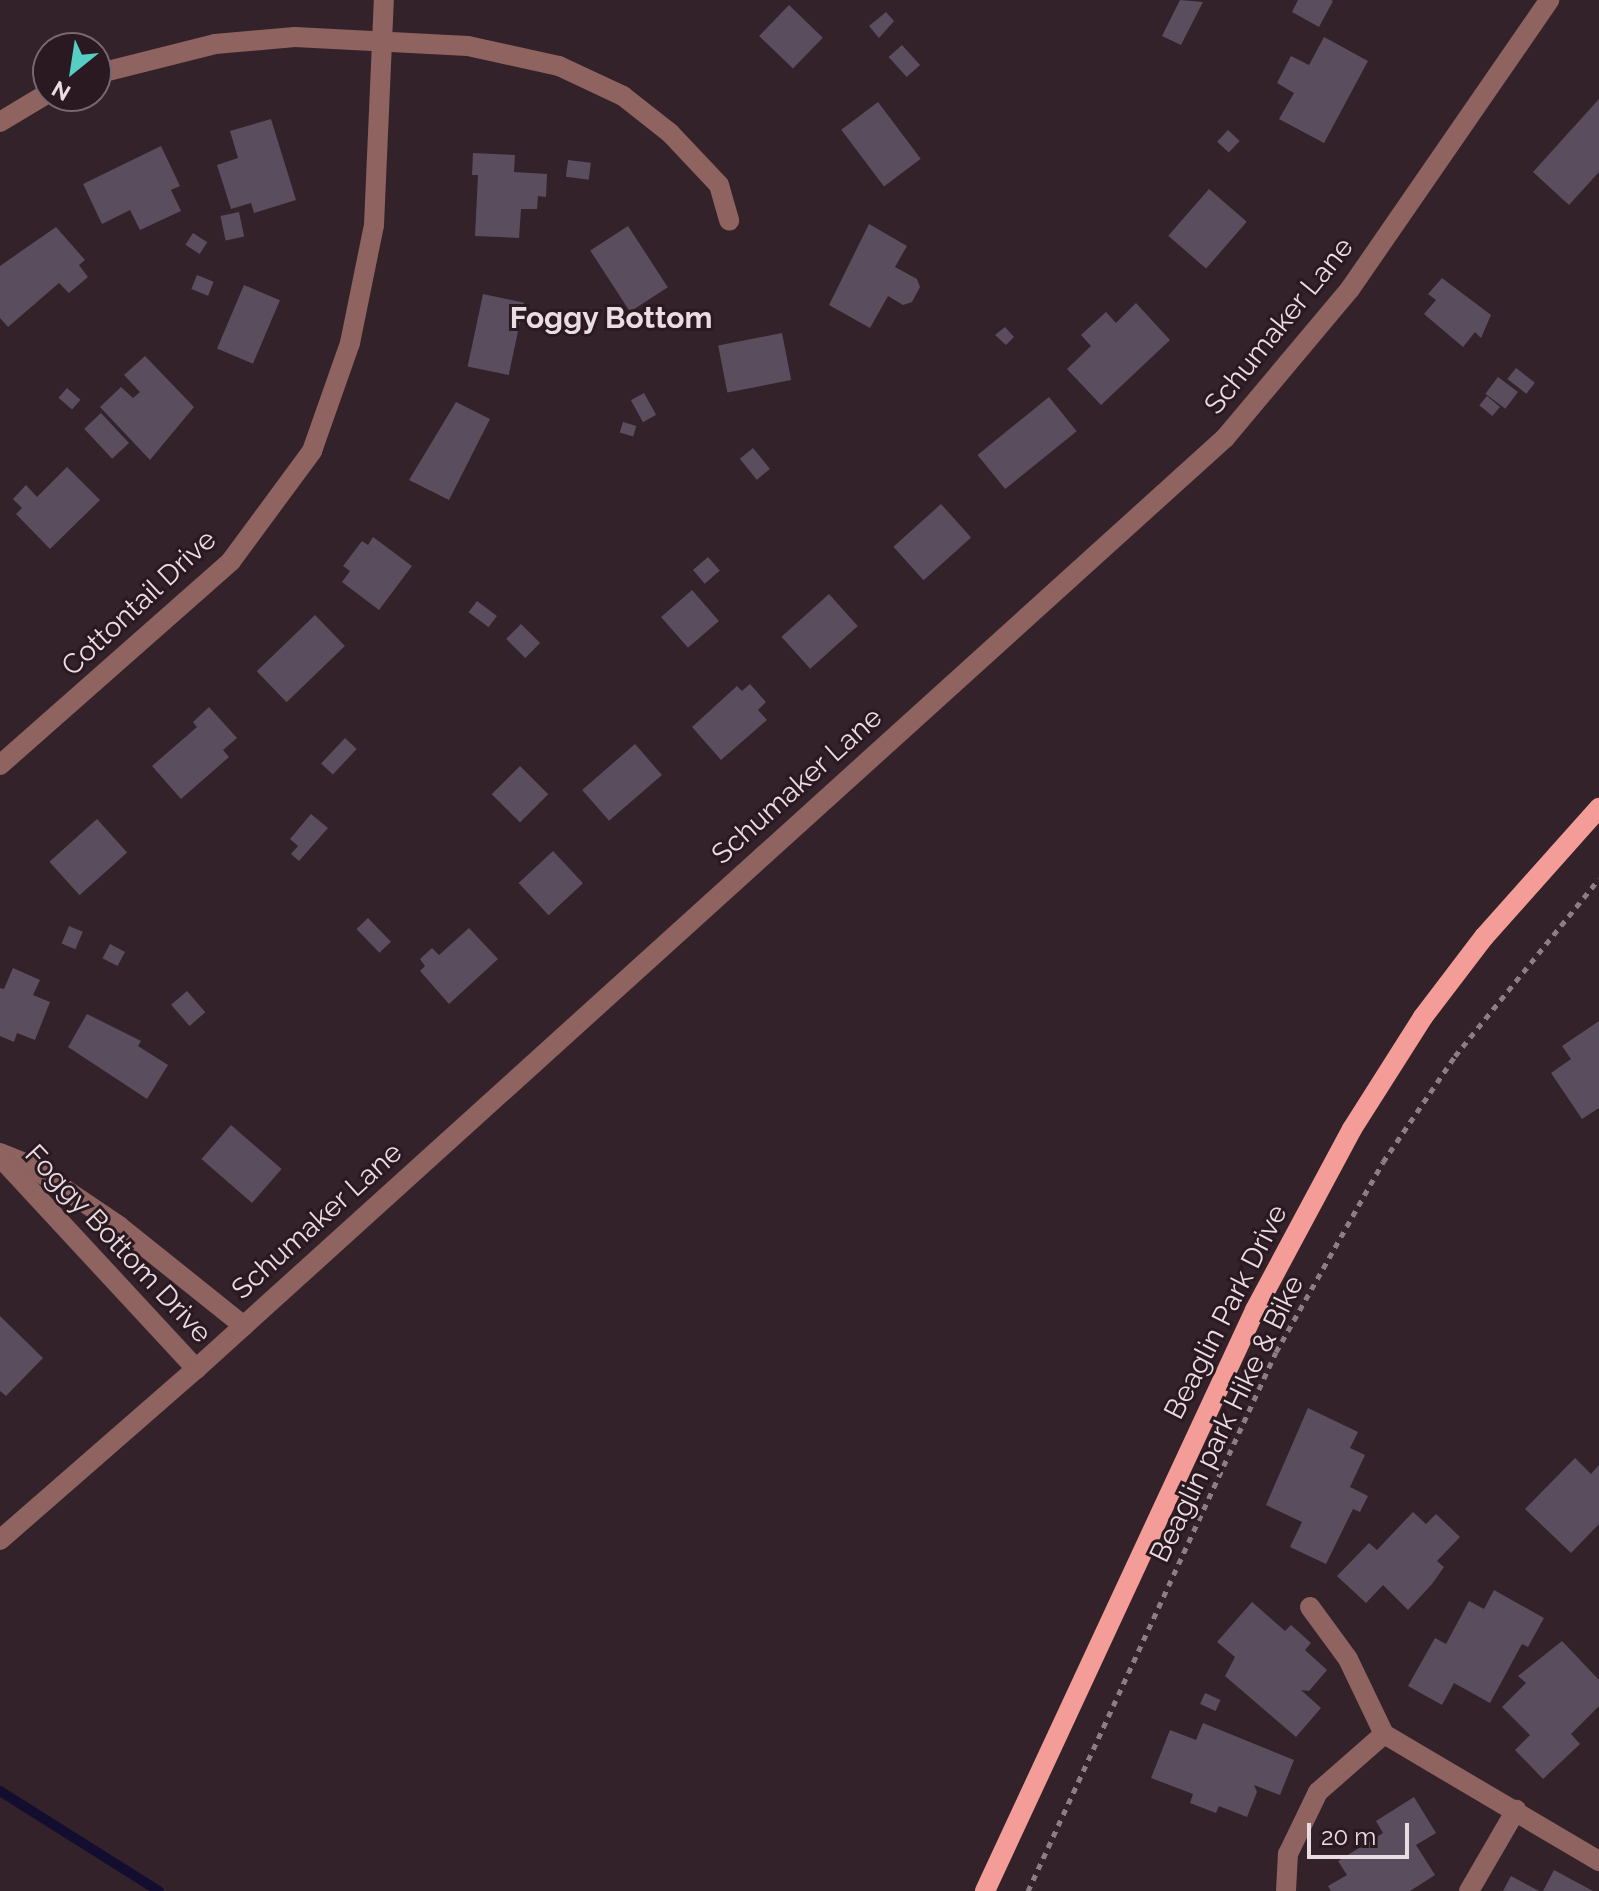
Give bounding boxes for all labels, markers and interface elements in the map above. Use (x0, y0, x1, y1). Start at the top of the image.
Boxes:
north arrow (32, 32, 112, 112)
text: N (47, 76, 75, 107)
street label: Schumaker Lane (1197, 231, 1361, 421)
district label: Foggy Bottom (509, 300, 713, 336)
street label: Cottontail Drive (55, 523, 223, 683)
street label: Schumaker Lane (705, 701, 889, 871)
street label: Schumaker Lane (225, 1136, 409, 1306)
street label: Foggy Bottom Drive (17, 1138, 219, 1350)
street label: Beaglin Park Drive (1157, 1199, 1295, 1425)
street label: Beaglin park Hike & Bike (1143, 1270, 1311, 1568)
scale bar (1311, 1807, 1413, 1857)
text: 20 m (1321, 1822, 1376, 1851)

